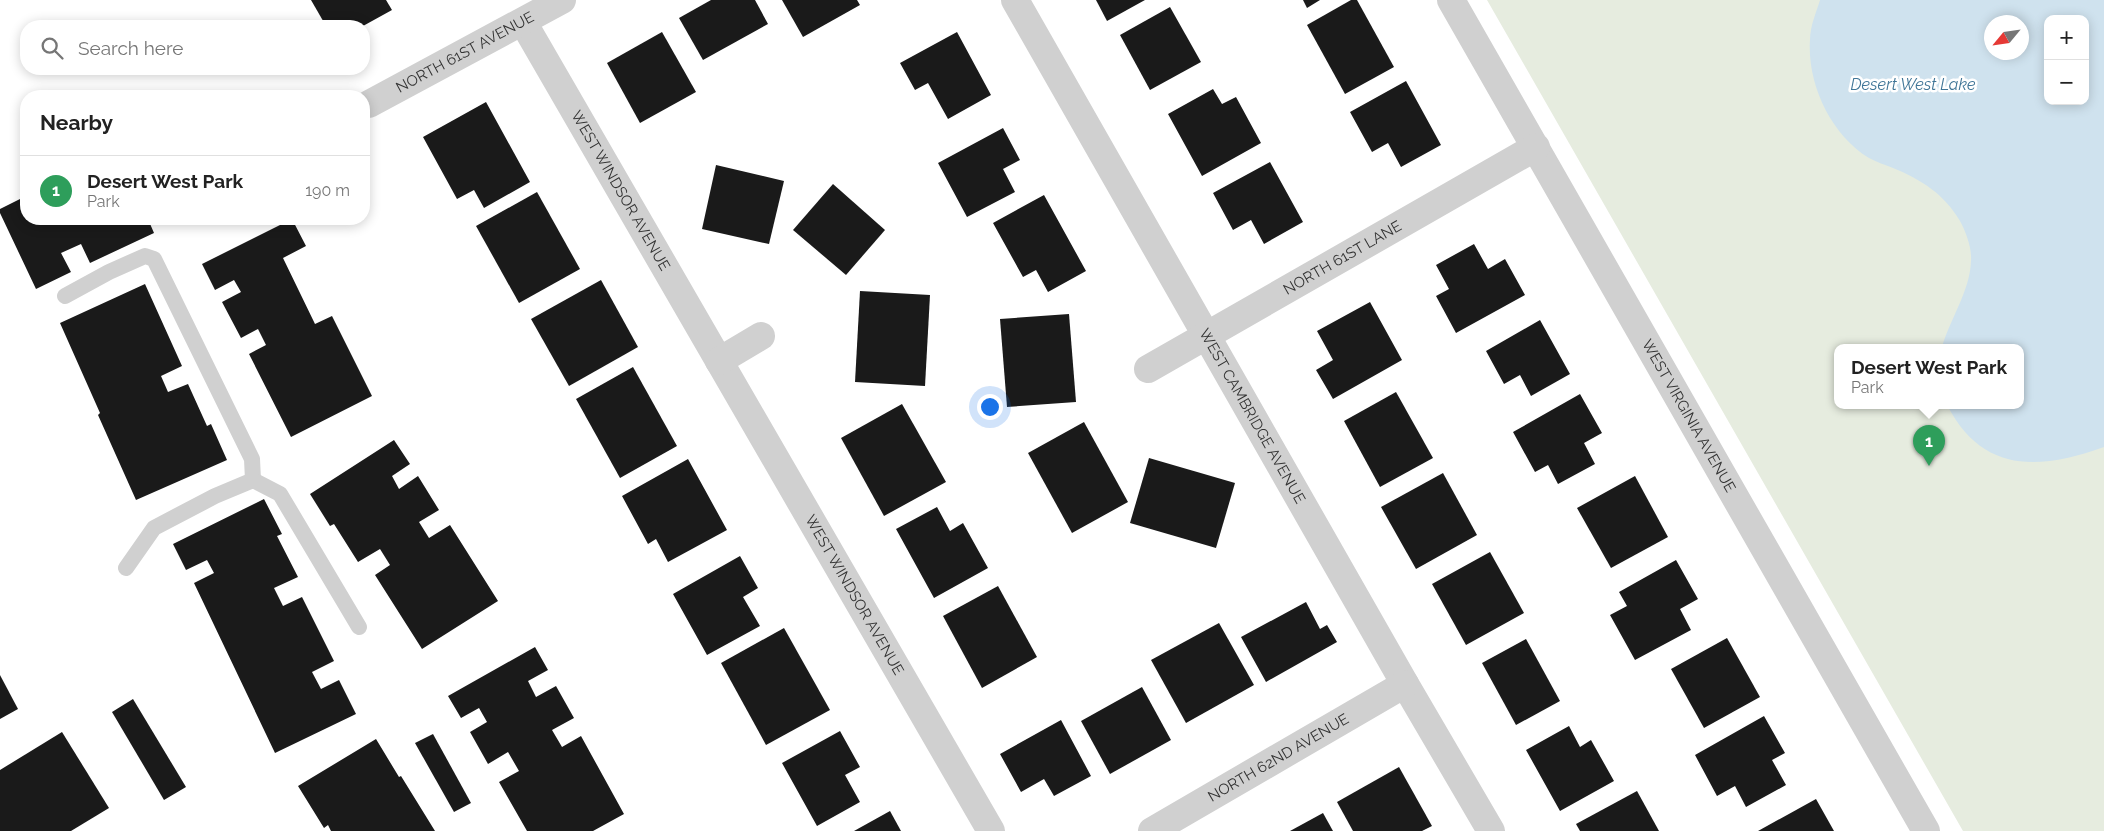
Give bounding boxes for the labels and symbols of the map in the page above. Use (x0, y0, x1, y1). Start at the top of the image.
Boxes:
street label: NORTH 61ST AVENUE (393, 8, 537, 97)
north arrow (1984, 15, 2029, 60)
water label: Desert West Lake (1851, 75, 1976, 94)
street label: WEST WINDSOR AVENUE (567, 108, 674, 274)
street label: NORTH 61ST LANE (1280, 217, 1405, 299)
street label: WEST CAMBRIDGE AVENUE (1195, 326, 1309, 507)
street label: WEST VIRGINIA AVENUE (1638, 336, 1739, 495)
your location (977, 394, 1003, 420)
pin: 1 (1913, 425, 1945, 466)
street label: WEST WINDSOR AVENUE (801, 512, 908, 678)
street label: NORTH 62ND AVENUE (1205, 710, 1352, 806)

